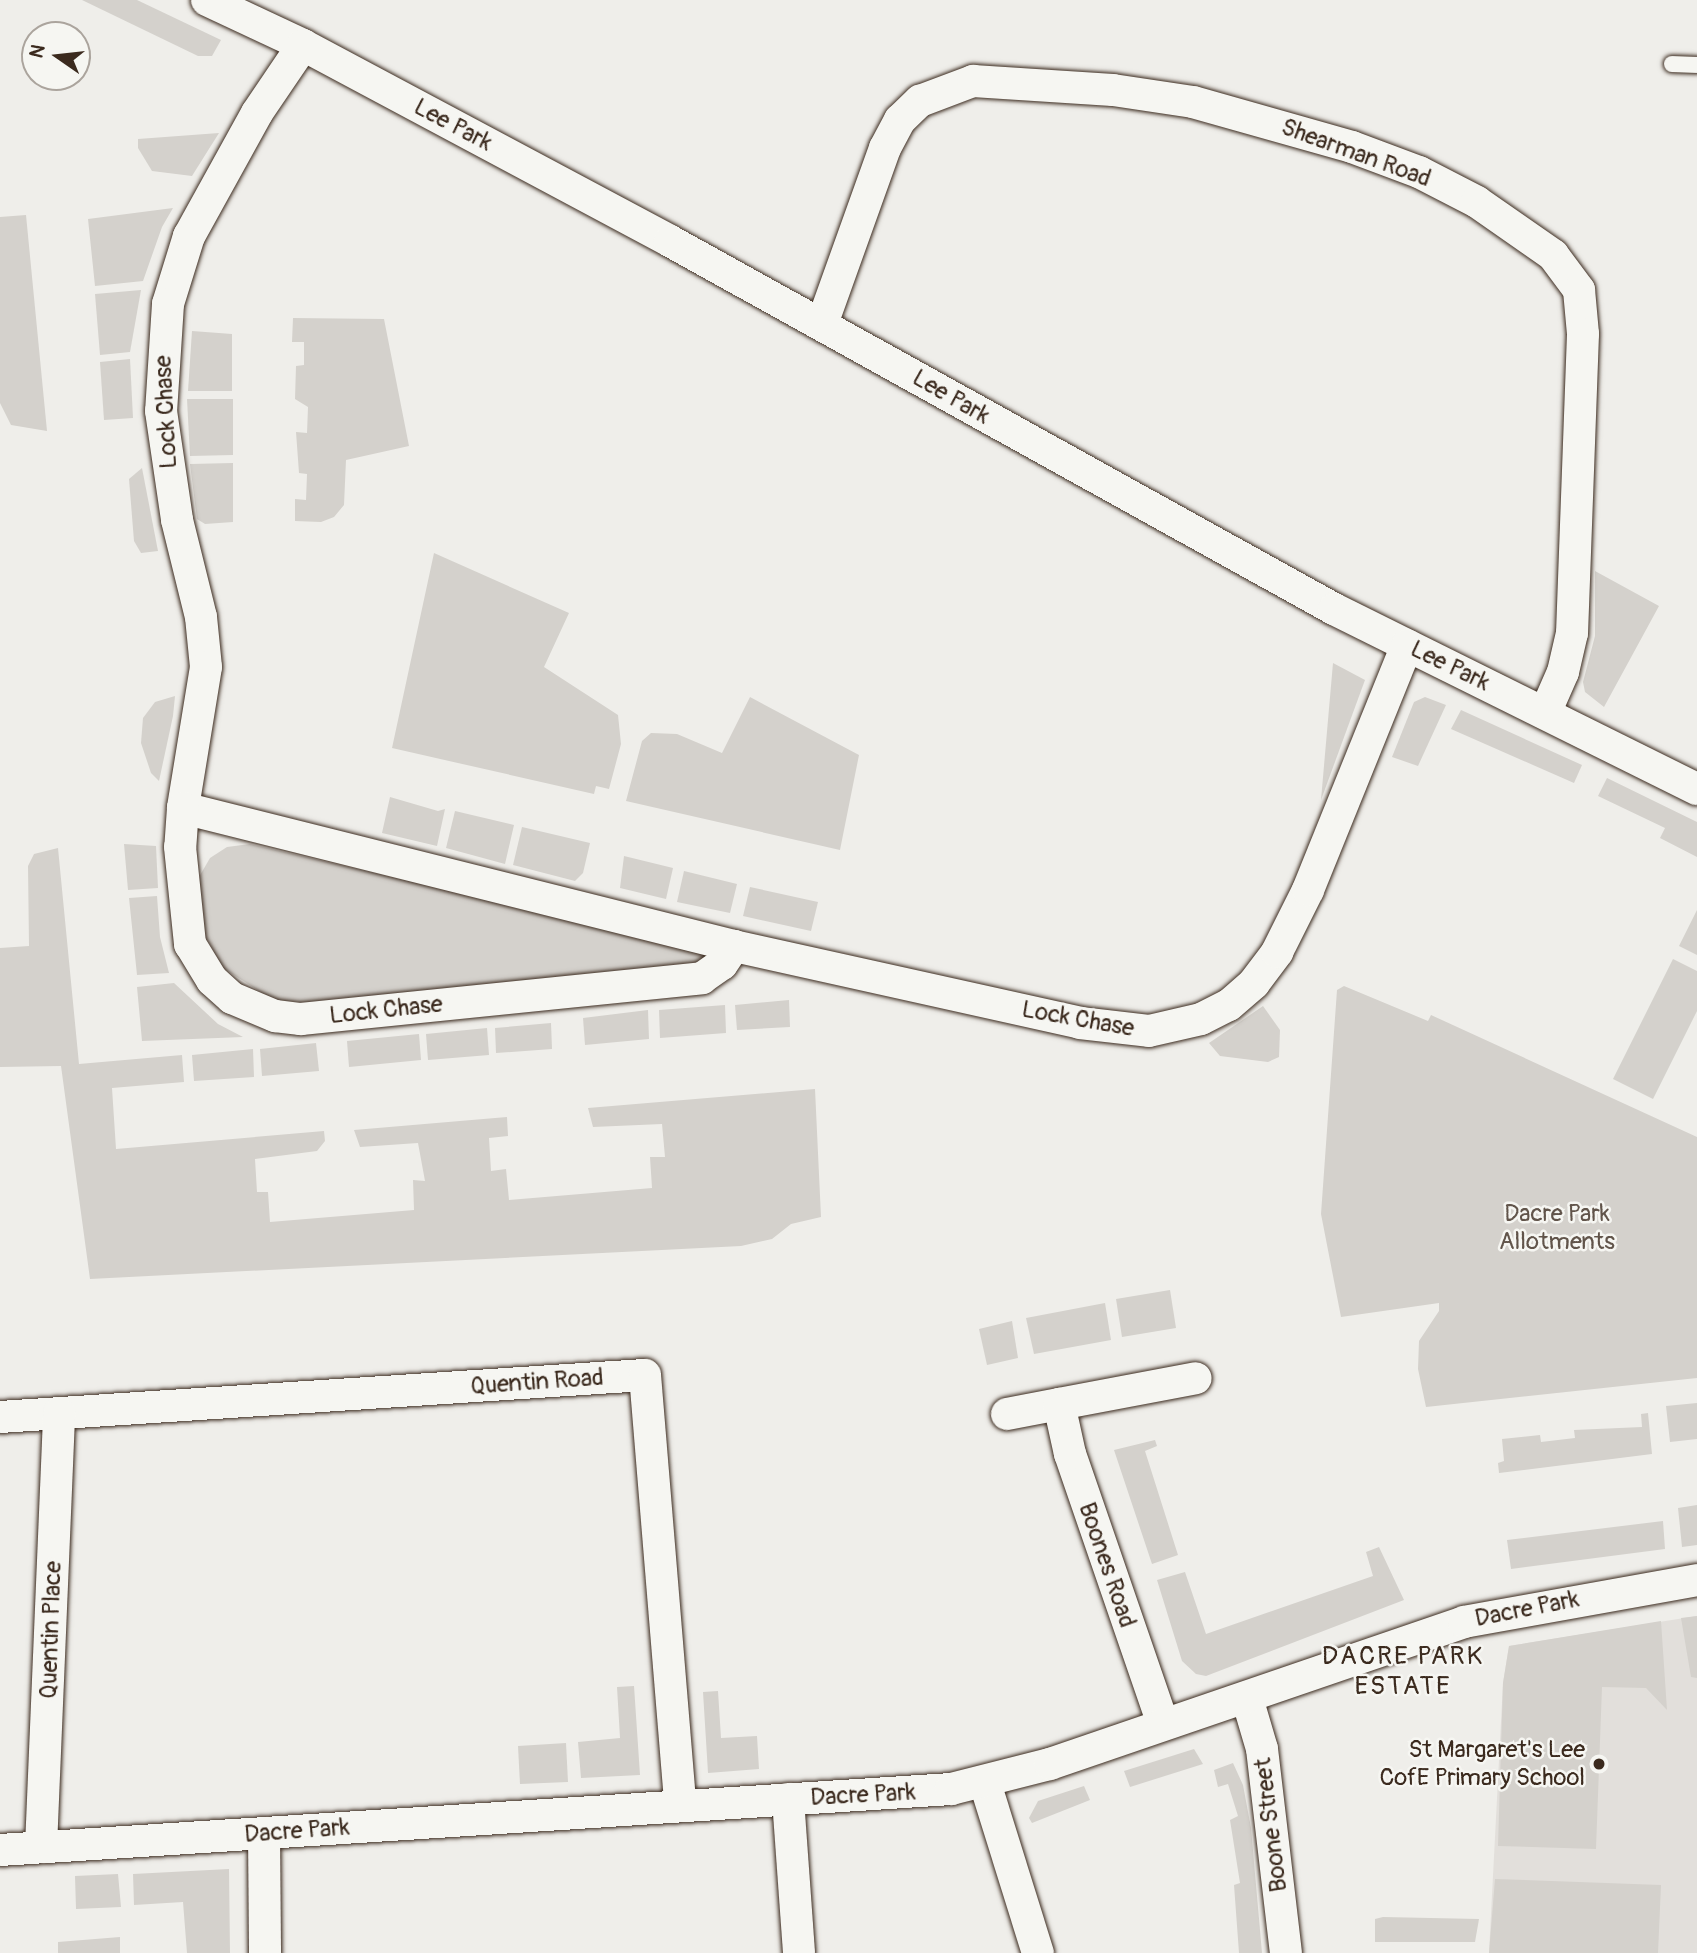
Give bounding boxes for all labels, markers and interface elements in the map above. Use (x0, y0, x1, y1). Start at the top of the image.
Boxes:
north arrow (21, 21, 91, 91)
text: N (24, 42, 51, 61)
street label: Lee Park (409, 92, 497, 158)
street label: Shearman Road (1277, 113, 1435, 193)
street label: Lock Chase (149, 355, 183, 469)
street label: Lee Park (907, 363, 995, 431)
street label: Lee Park (1406, 635, 1494, 697)
street label: Lock Chase (328, 990, 444, 1030)
street label: Lock Chase (1020, 995, 1136, 1043)
park label: Dacre Park Allotments (1499, 1200, 1615, 1256)
street label: Quentin Road (469, 1363, 605, 1401)
street label: Boones Road (1072, 1499, 1142, 1631)
street label: Quentin Place (34, 1561, 68, 1699)
street label: Dacre Park (1472, 1585, 1582, 1633)
district label: DACRE PARK ESTATE (1323, 1641, 1483, 1702)
place label: St Margaret's Lee CofE Primary School (1379, 1736, 1585, 1792)
street label: Boone Street (1248, 1756, 1294, 1894)
marker: St Margaret's Lee CofE Primary School (1591, 1756, 1607, 1772)
street label: Dacre Park (810, 1778, 916, 1812)
street label: Dacre Park (243, 1813, 351, 1849)

